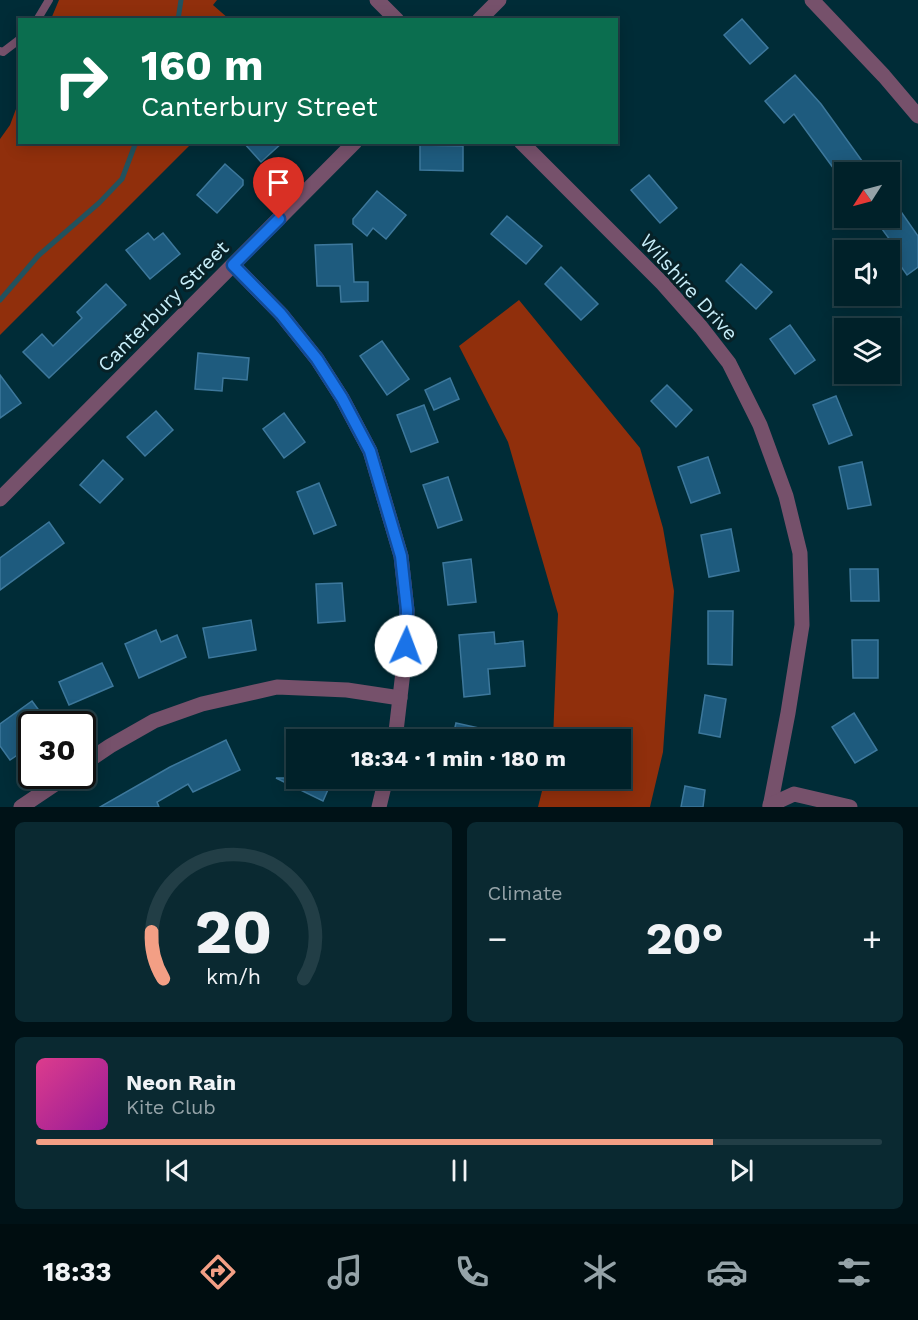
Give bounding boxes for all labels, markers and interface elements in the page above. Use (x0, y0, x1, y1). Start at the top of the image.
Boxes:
text: 160 m (141, 41, 264, 90)
icon: right (42, 42, 120, 120)
text: Canterbury Street (141, 91, 378, 123)
pin (253, 157, 304, 219)
north arrow (834, 162, 900, 228)
map controls (834, 162, 900, 384)
icon: arrive (262, 166, 295, 199)
street label: Wilshire Drive (635, 229, 743, 345)
street label: Canterbury Street (93, 235, 234, 376)
button: sound (834, 240, 900, 306)
button: layers (834, 318, 900, 384)
position arrow (374, 614, 438, 678)
speed limit sign: 30 (18, 711, 96, 789)
text: 18:34 · 1 min · 180 m (351, 746, 566, 771)
text: Climate (488, 881, 563, 905)
text: 20 (195, 895, 272, 968)
text: 20° (646, 912, 724, 965)
text: − (488, 919, 507, 958)
text: + (862, 919, 882, 958)
text: km/h (206, 964, 261, 989)
text: Neon Rain (126, 1070, 236, 1095)
text: Kite Club (126, 1095, 216, 1119)
icon: previous (161, 1154, 194, 1187)
icon: pause (443, 1154, 476, 1187)
icon: next (725, 1154, 758, 1187)
icon: directions (197, 1251, 239, 1293)
icon: music (324, 1251, 366, 1293)
icon: phone (451, 1251, 493, 1293)
icon: climate (579, 1251, 621, 1293)
icon: car (706, 1251, 748, 1293)
icon: filters (833, 1251, 875, 1293)
text: 18:33 (43, 1256, 111, 1288)

